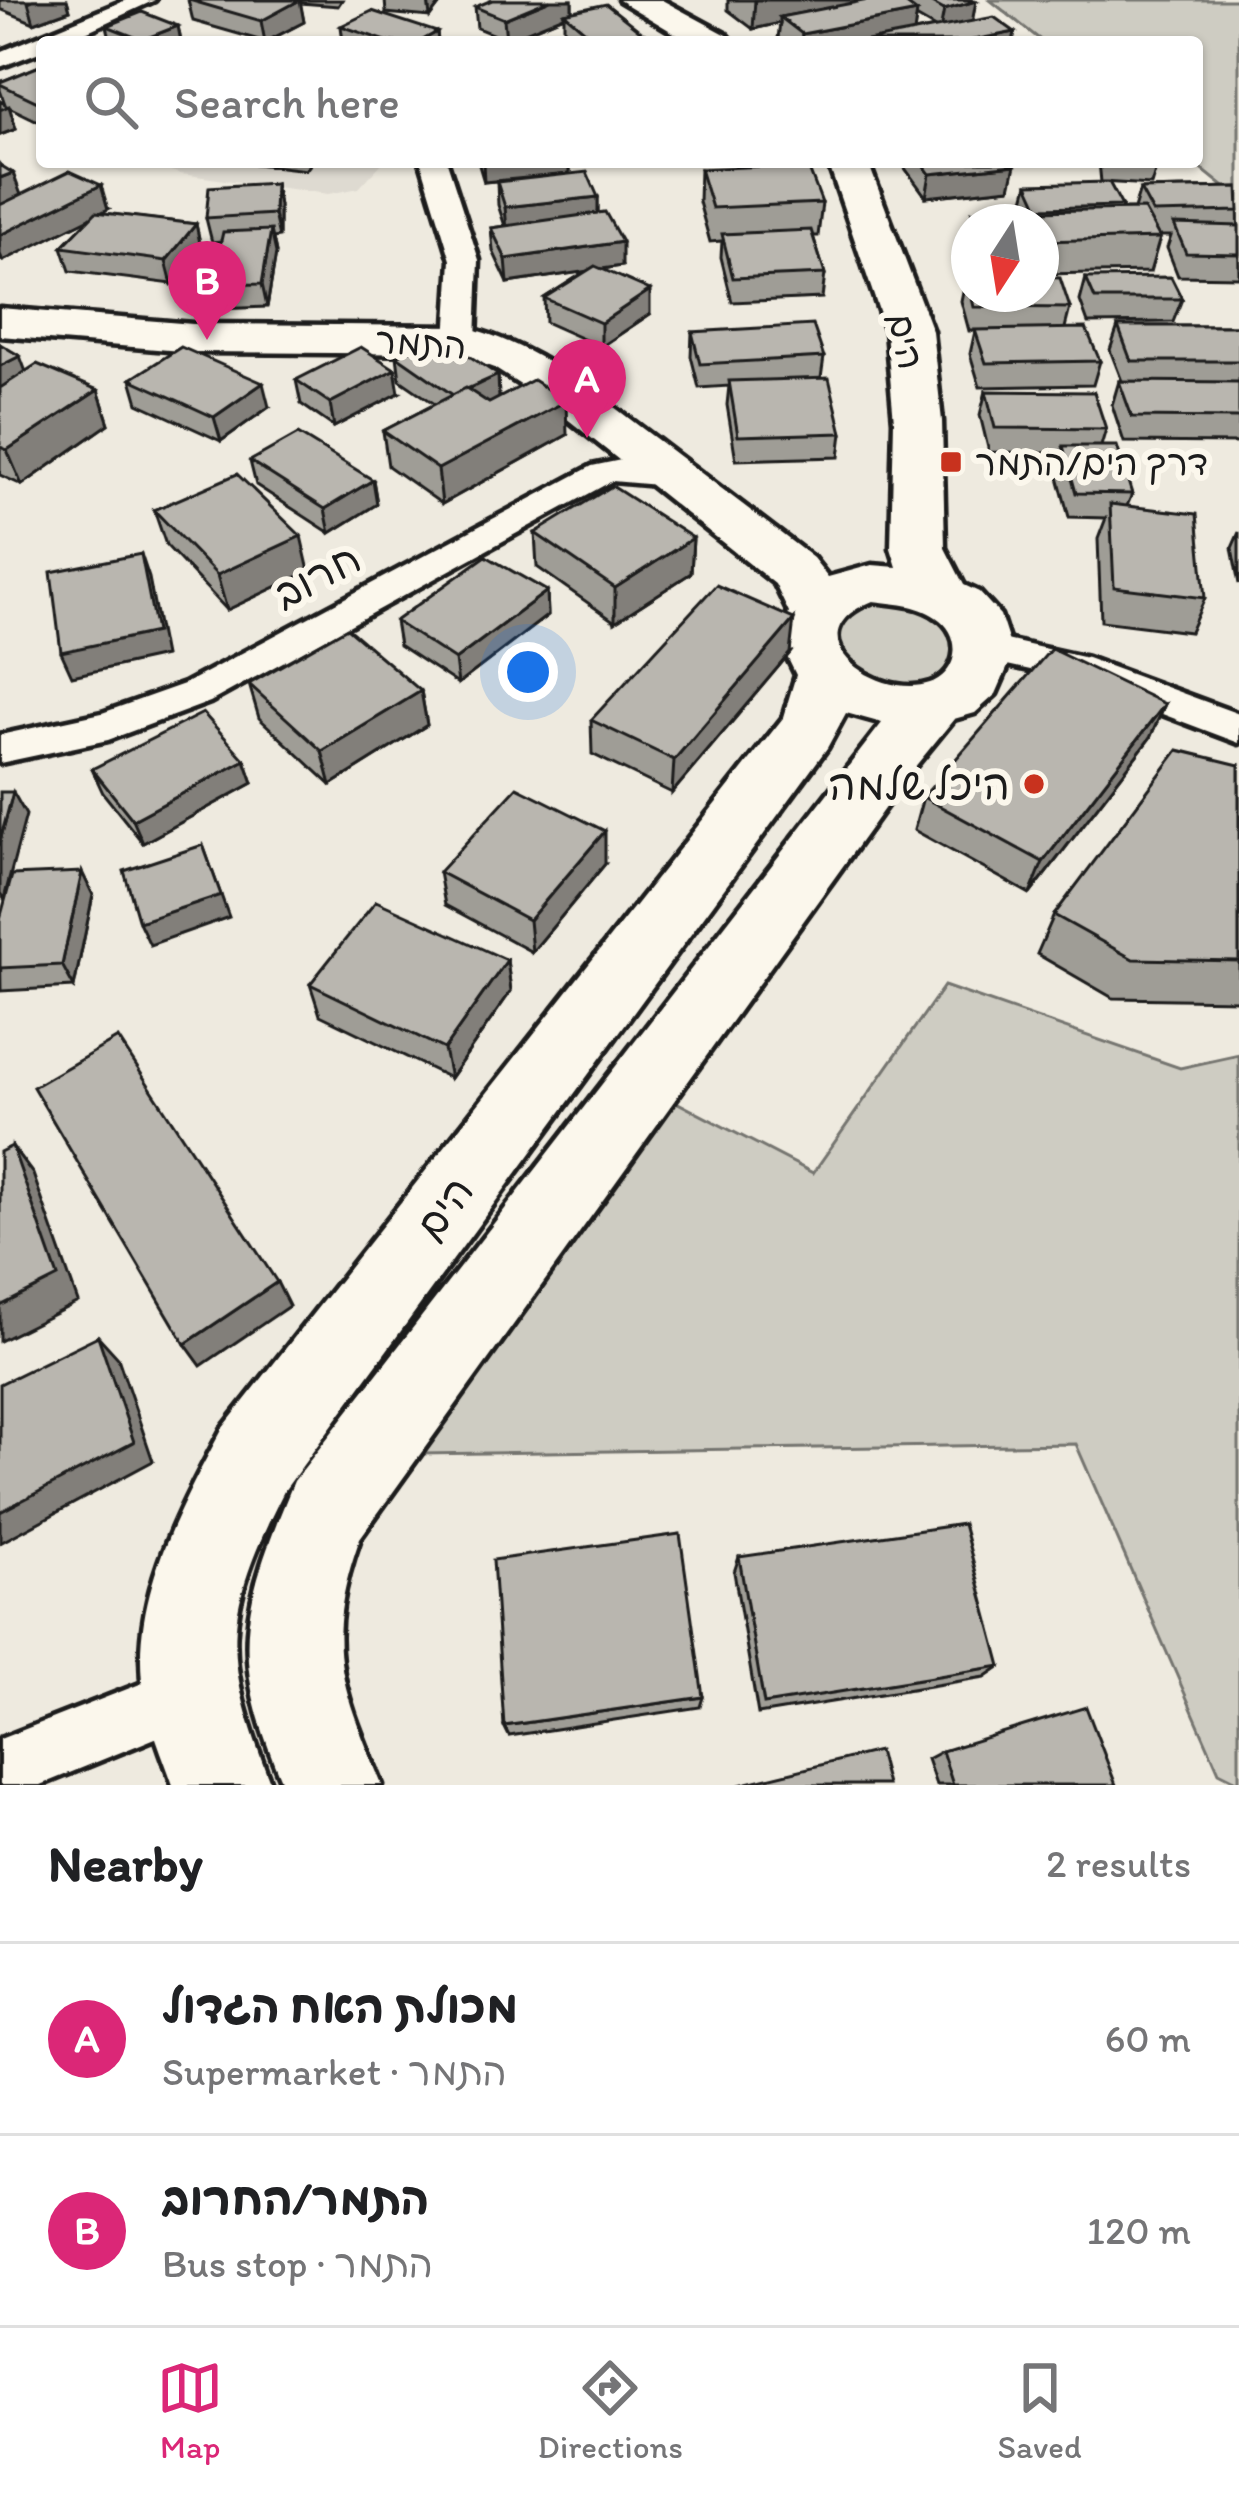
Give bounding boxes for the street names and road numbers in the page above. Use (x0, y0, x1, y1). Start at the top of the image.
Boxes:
street label: הים (879, 309, 933, 373)
street label: התמר (374, 318, 468, 368)
street label: חרוב (265, 532, 369, 620)
street label: הים (404, 1166, 484, 1250)

